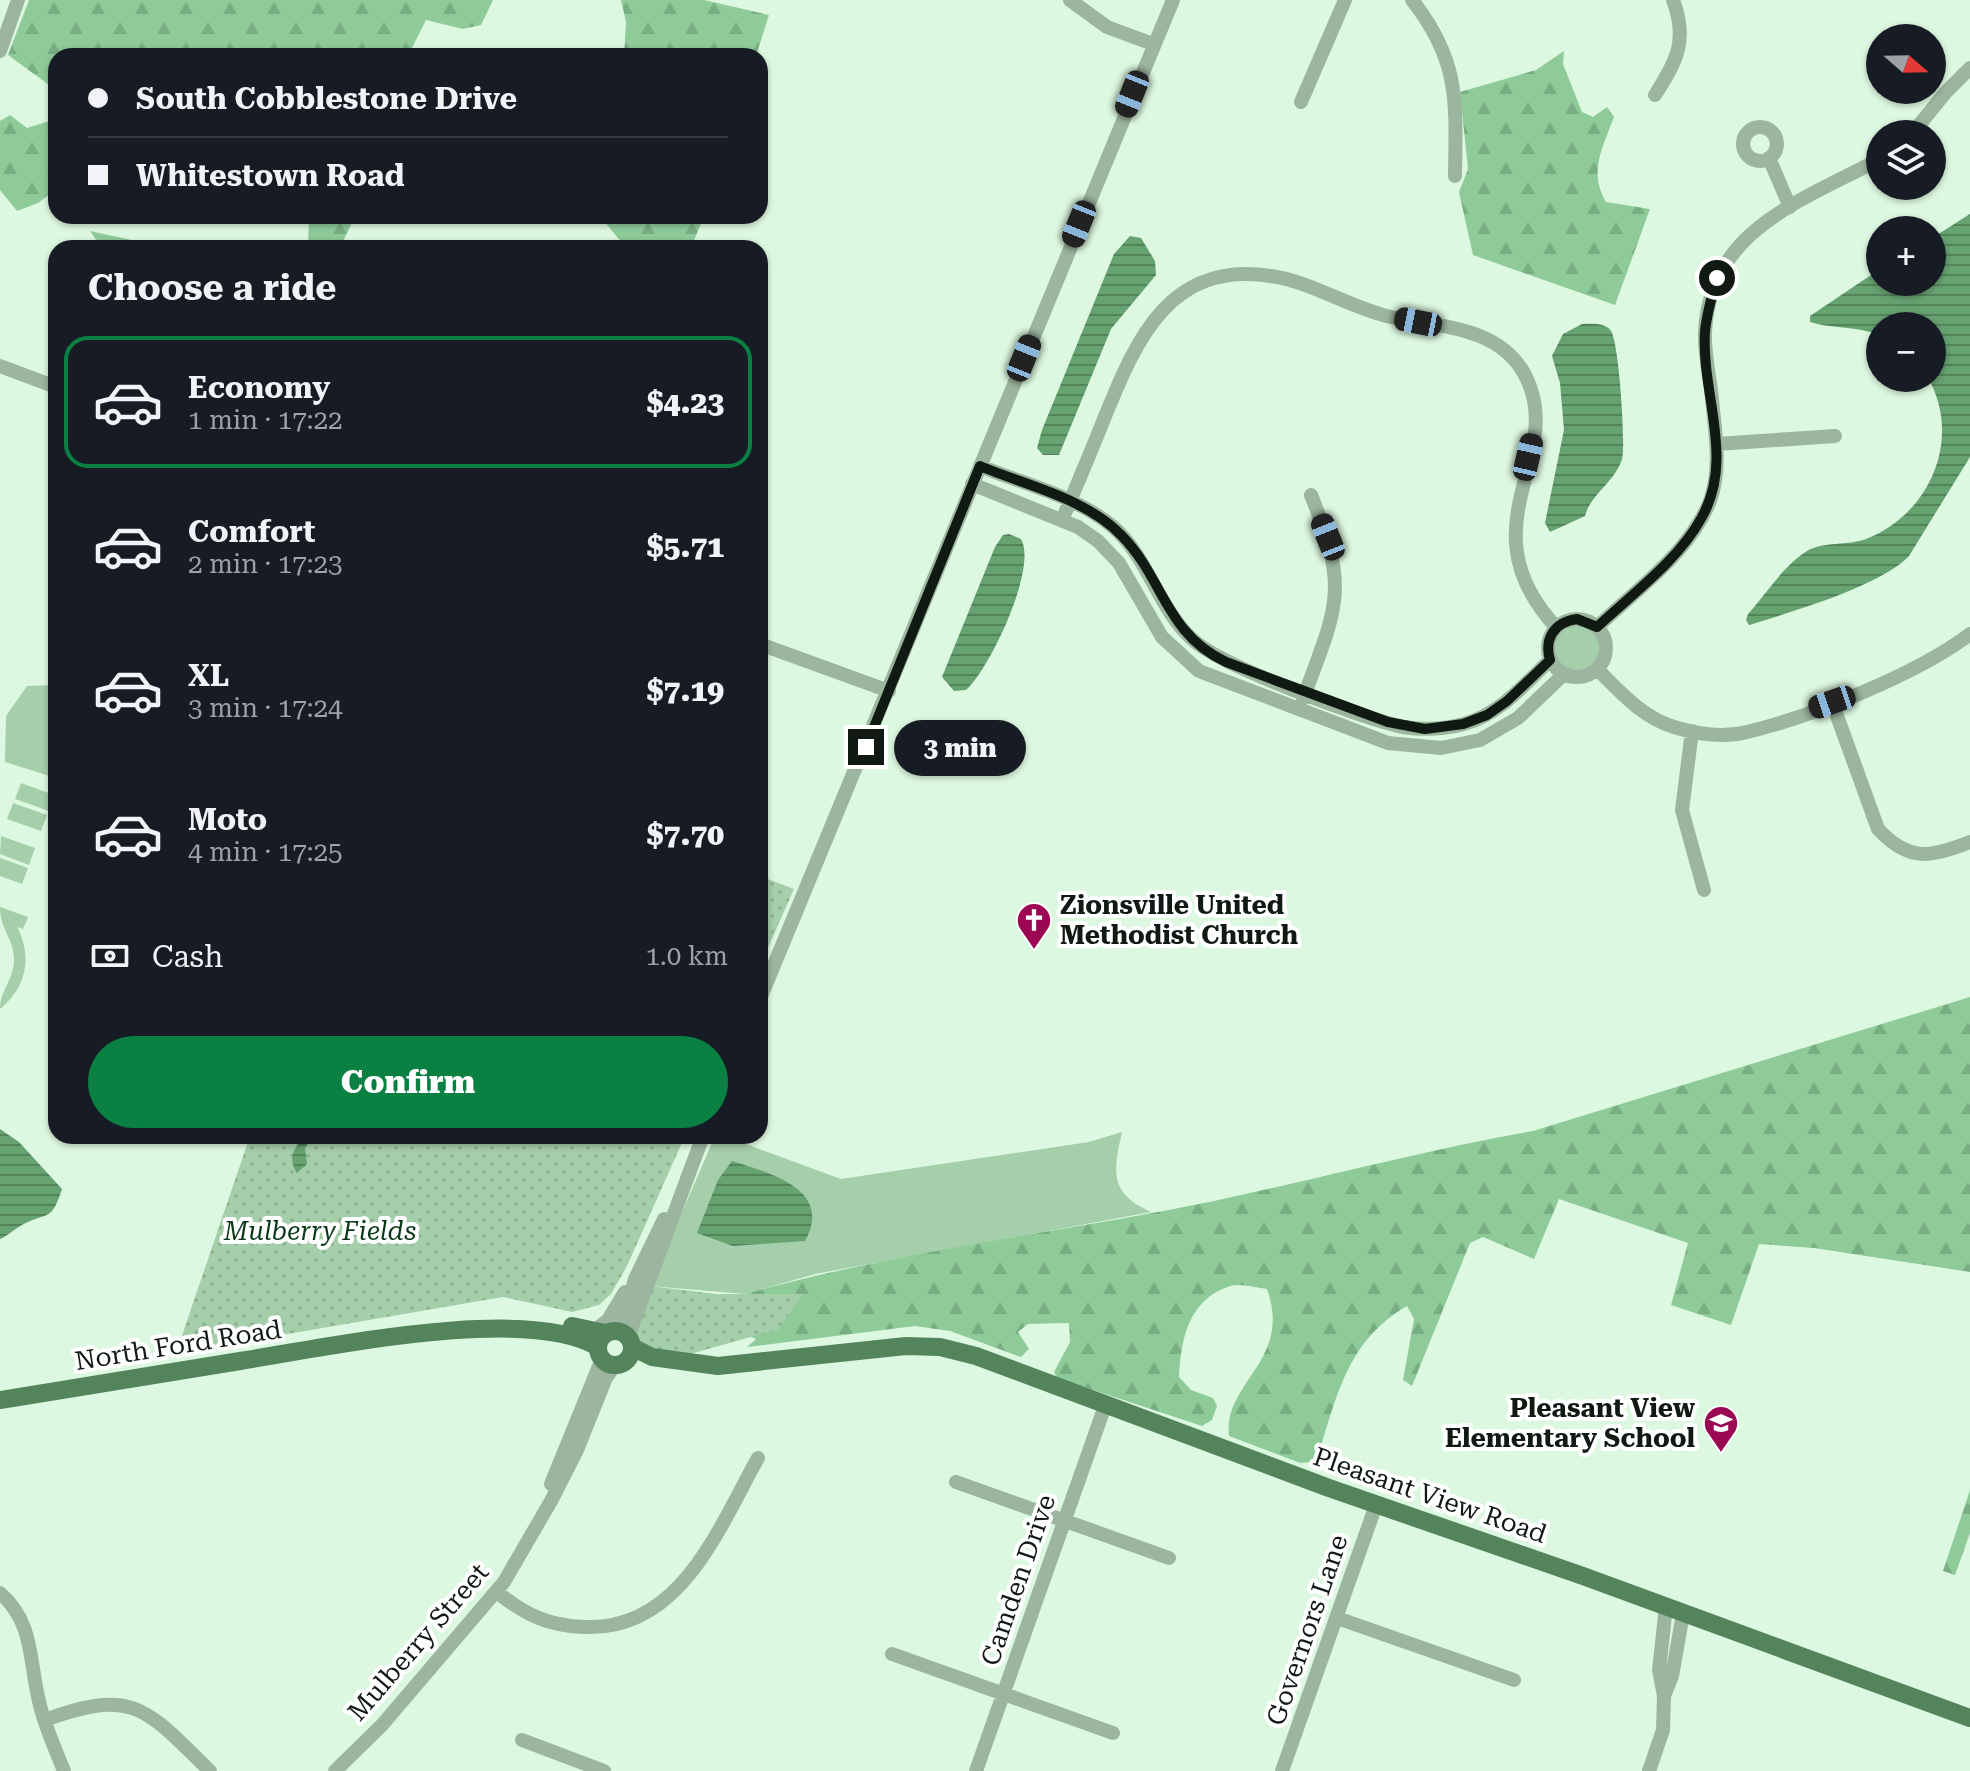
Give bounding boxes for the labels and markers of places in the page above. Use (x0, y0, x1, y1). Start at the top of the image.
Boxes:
place label: Zionsville United Methodist Church (1060, 890, 1299, 950)
church icon: Zionsville United Methodist Church (1015, 901, 1053, 951)
place label: Pleasant View Elementary School (1445, 1393, 1696, 1453)
school or university icon: Pleasant View Elementary School (1702, 1404, 1740, 1454)

